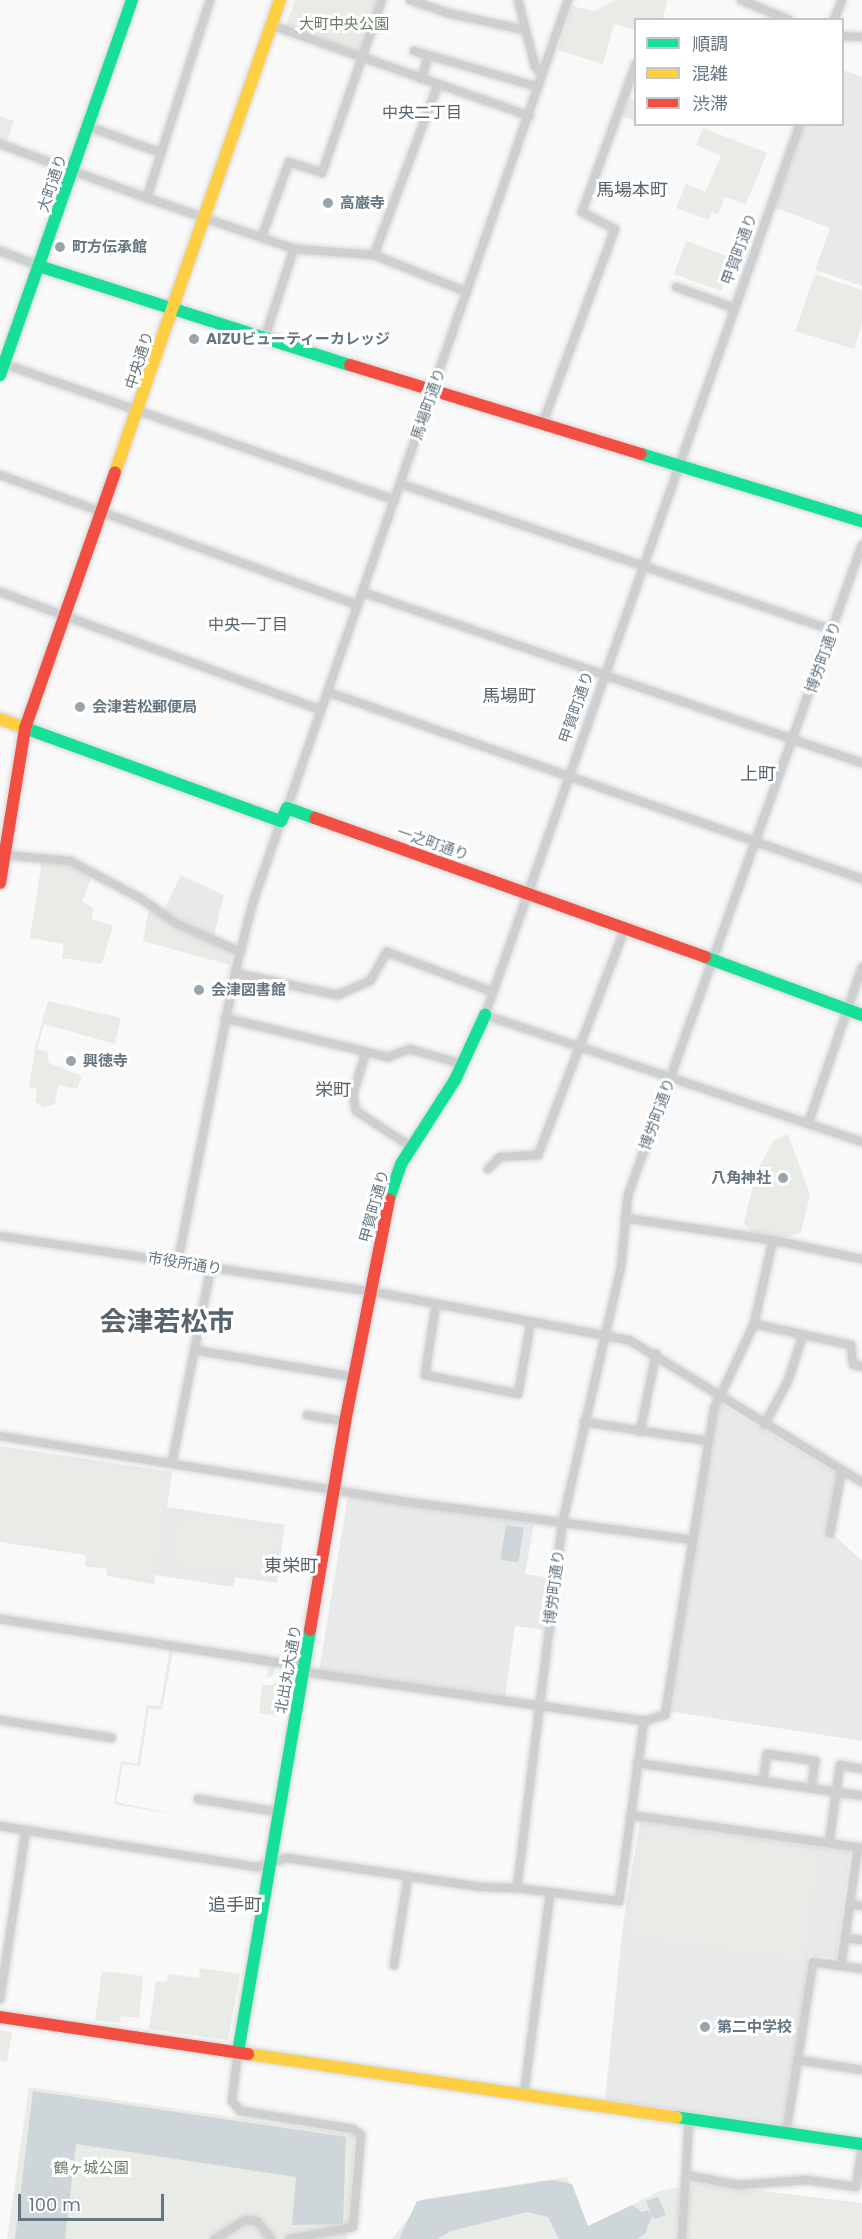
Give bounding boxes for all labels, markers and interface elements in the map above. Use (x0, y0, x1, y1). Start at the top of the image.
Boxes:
park label: 大町中央公園 (299, 15, 389, 33)
legend (634, 18, 844, 126)
text: 順調 (692, 31, 728, 56)
text: 混雑 (692, 61, 728, 86)
text: 渋滞 (692, 91, 728, 116)
district label: 中央二丁目 (382, 103, 462, 123)
street label: 大町通り (34, 152, 70, 214)
district label: 馬場本町 (596, 179, 668, 201)
place label: 高巌寺 (340, 194, 385, 212)
marker: 高巌寺 (321, 196, 335, 210)
street label: 甲賀町通り (718, 211, 760, 287)
place label: 町方伝承館 (72, 238, 147, 256)
marker: 町方伝承館 (53, 240, 67, 254)
street label: 中央通り (121, 329, 157, 391)
place label: AIZUビューティーカレッジ (206, 330, 391, 348)
marker: AIZUビューティーカレッジ (187, 332, 201, 346)
street label: 馬場町通り (407, 366, 449, 442)
district label: 中央一丁目 (208, 615, 288, 635)
street label: 博労町通り (802, 619, 844, 695)
street label: 甲賀町通り (555, 669, 597, 745)
district label: 馬場町 (482, 685, 536, 707)
place label: 会津若松郵便局 (92, 698, 197, 716)
marker: 会津若松郵便局 (73, 700, 87, 714)
district label: 上町 (740, 763, 776, 785)
street label: 一之町通り (395, 822, 471, 864)
place label: 会津図書館 (211, 981, 286, 999)
marker: 会津図書館 (192, 983, 206, 997)
place label: 興徳寺 (83, 1052, 128, 1070)
marker: 興徳寺 (64, 1054, 78, 1068)
street label: 博労町通り (636, 1076, 678, 1152)
district label: 栄町 (315, 1079, 351, 1101)
street label: 甲賀町通り (356, 1167, 392, 1245)
place label: 八角神社 (711, 1169, 771, 1187)
marker: 八角神社 (776, 1171, 790, 1185)
street label: 市役所通り (147, 1248, 223, 1278)
district label: 会津若松市 (100, 1306, 234, 1338)
street label: 博労町通り (540, 1549, 568, 1625)
district label: 東栄町 (264, 1555, 318, 1577)
street label: 北出丸大通り (271, 1623, 305, 1715)
district label: 追手町 (208, 1894, 262, 1916)
place label: 第二中学校 (717, 2018, 792, 2036)
marker: 第二中学校 (698, 2020, 712, 2034)
park label: 鶴ヶ城公園 (54, 2159, 128, 2177)
scale bar (21, 2182, 166, 2220)
text: 100 m (29, 2192, 81, 2217)

